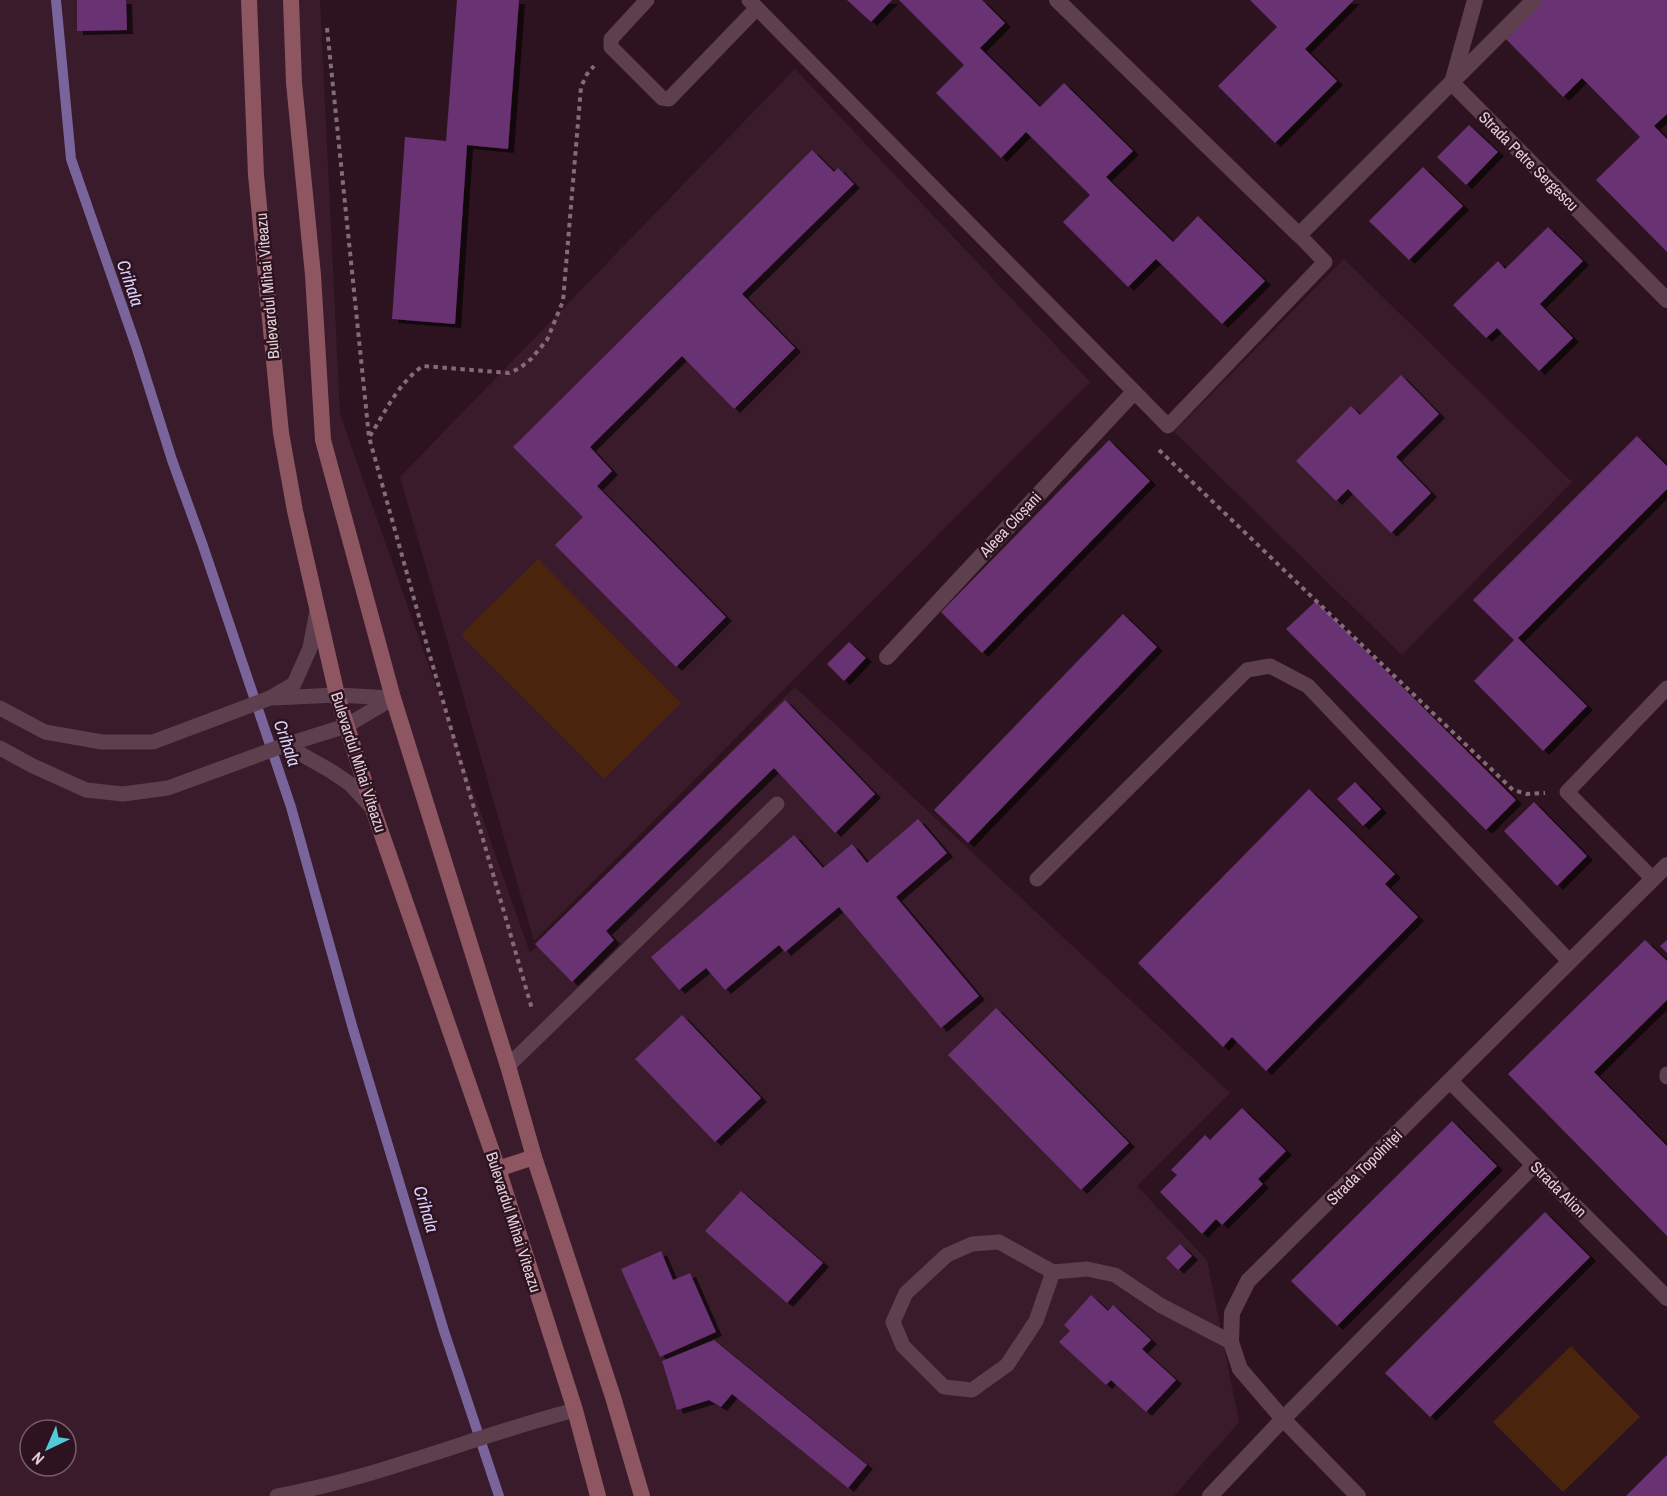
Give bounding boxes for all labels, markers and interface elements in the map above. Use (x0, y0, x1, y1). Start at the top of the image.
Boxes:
street label: Strada Petre Sergescu (1474, 106, 1584, 216)
street label: Bulevardul Mihai Viteazu (250, 212, 284, 360)
water label: Crihala (111, 256, 150, 309)
street label: Aleea Cloșani (973, 487, 1046, 562)
street label: Bulevardul Mihai Viteazu (326, 689, 392, 835)
water label: Crihala (268, 716, 307, 769)
street label: Strada Topolniței (1321, 1124, 1407, 1210)
street label: Bulevardul Mihai Viteazu (481, 1149, 547, 1295)
street label: Strada Alion (1526, 1156, 1592, 1222)
water label: Crihala (408, 1182, 445, 1235)
north arrow (18, 1418, 78, 1478)
text: N (27, 1448, 49, 1470)

